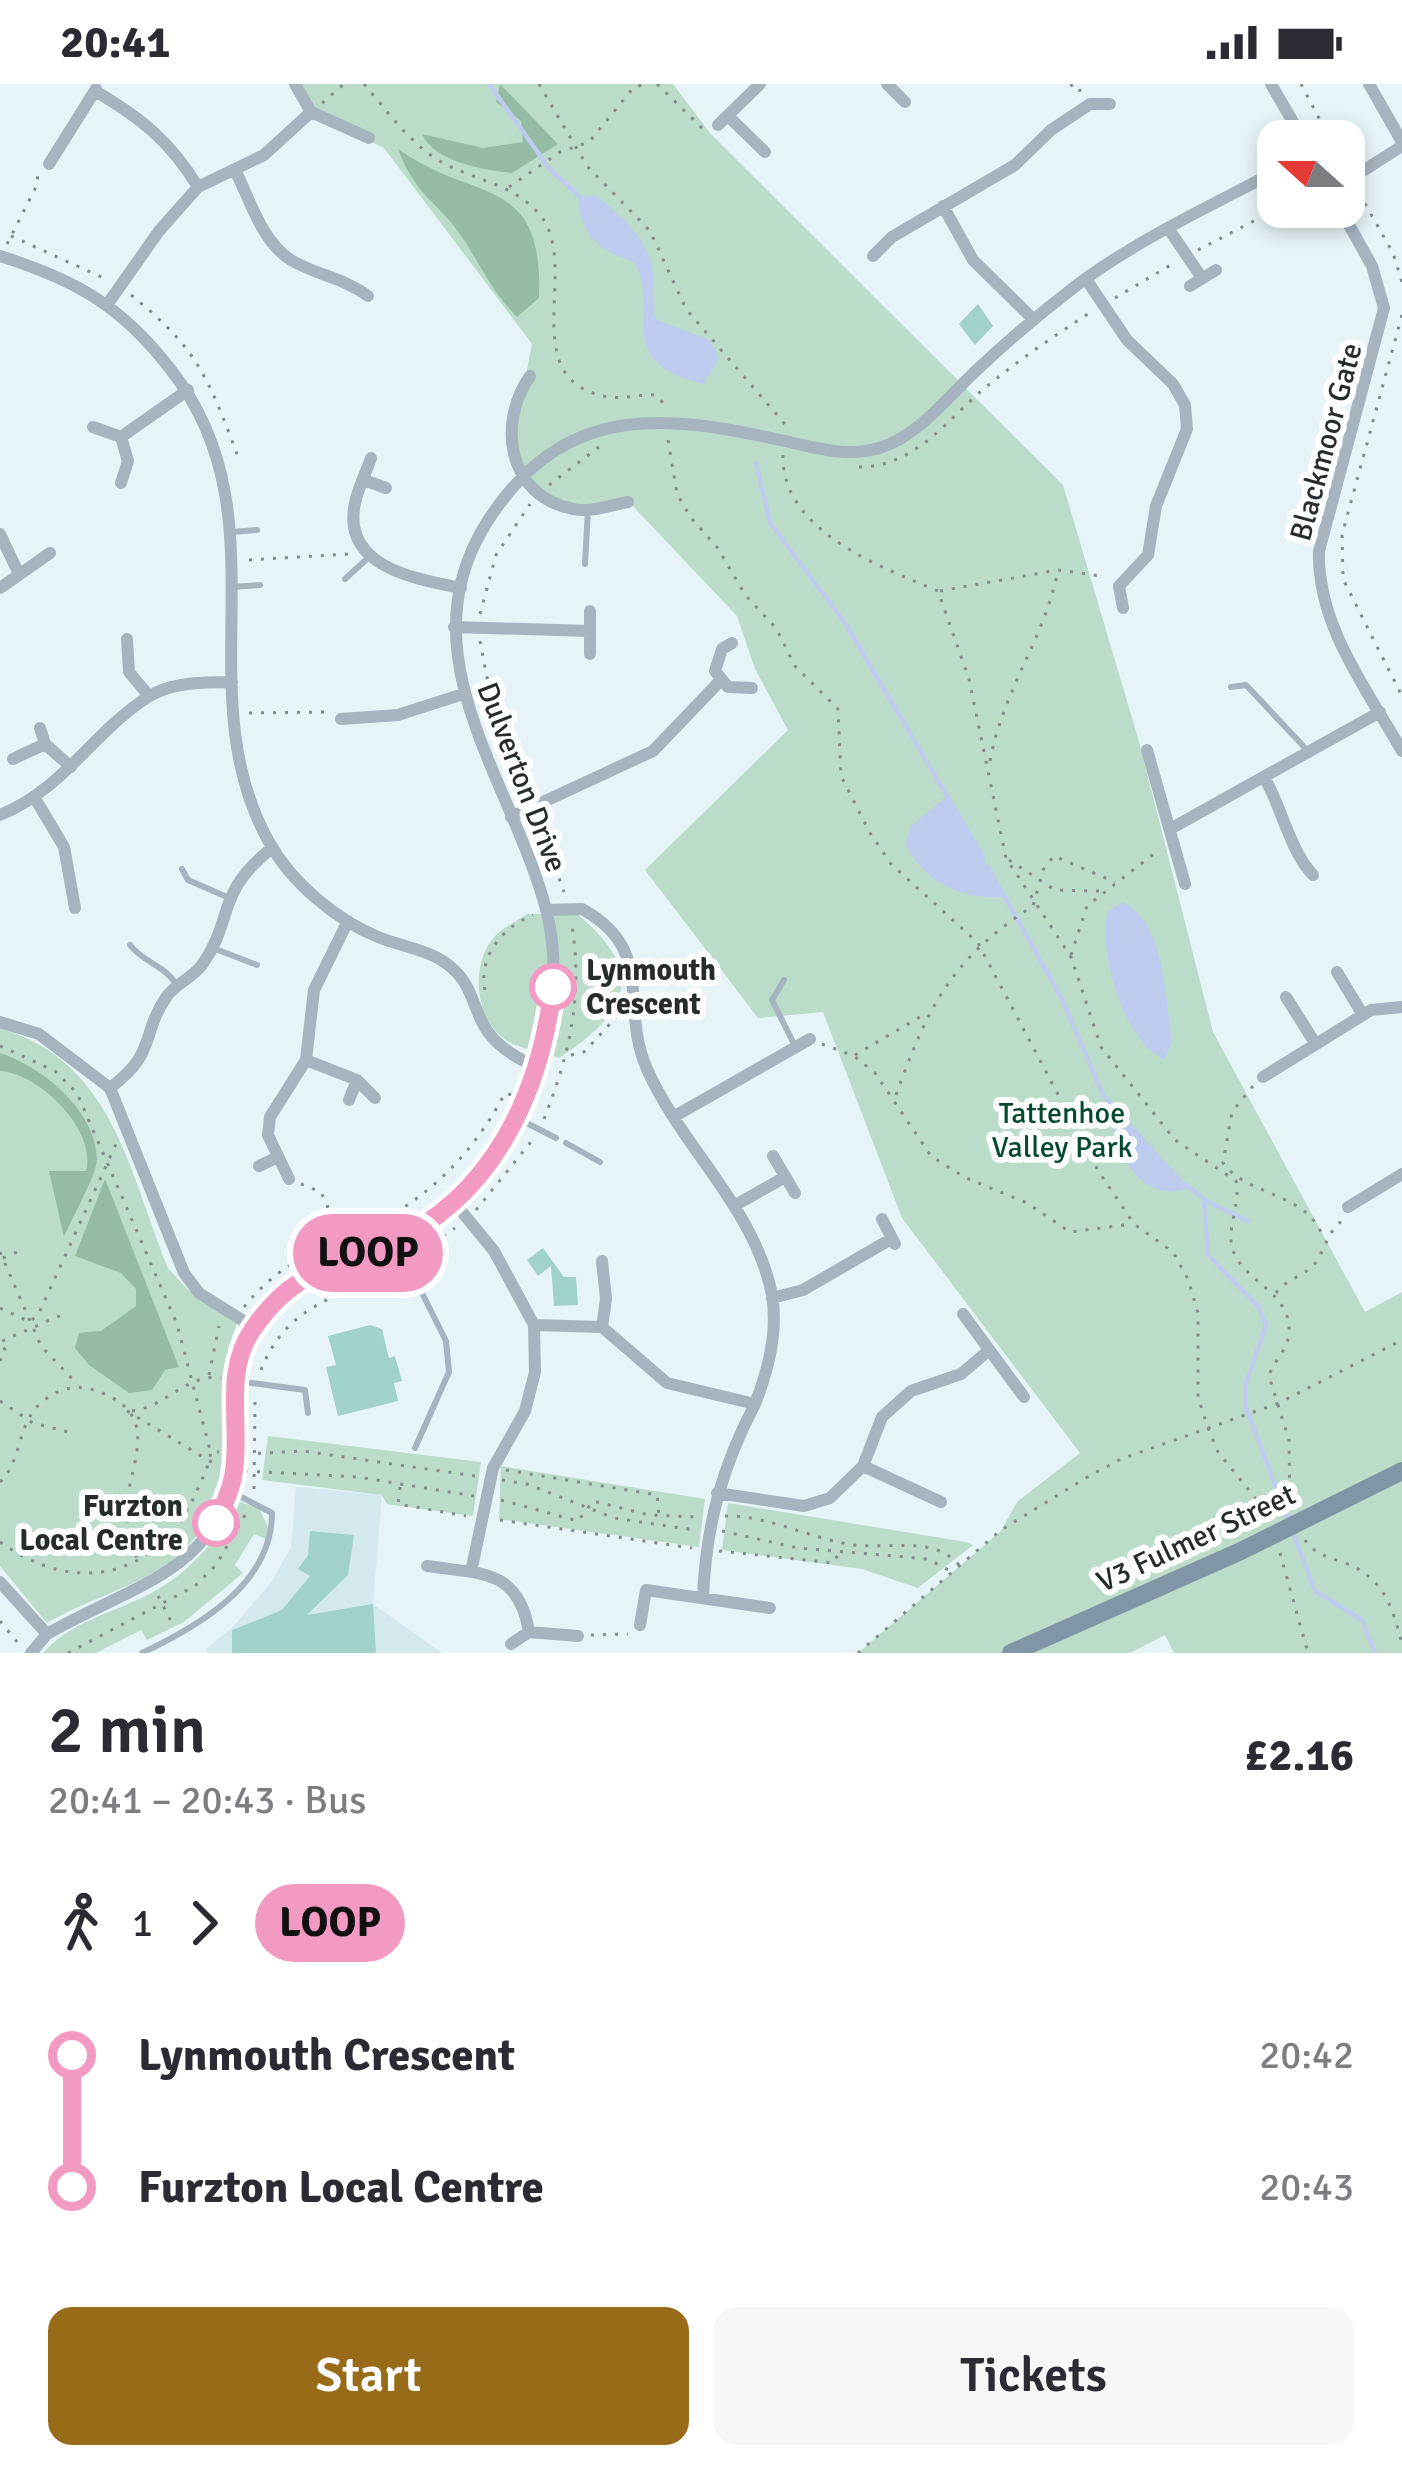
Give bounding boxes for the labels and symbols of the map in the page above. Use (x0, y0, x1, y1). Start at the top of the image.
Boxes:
north arrow (1257, 120, 1365, 228)
street label: Blackmoor Gate (1282, 339, 1371, 545)
street label: Dulverton Drive (468, 677, 575, 877)
place label: Lynmouth Crescent (586, 952, 716, 1023)
marker: Lynmouth Crescent (531, 965, 575, 1009)
park label: Tattenhoe Valley Park (991, 1095, 1133, 1166)
line badge: LOOP (284, 1214, 452, 1292)
street label: V3 Fulmer Street (1091, 1476, 1301, 1601)
place label: Furzton Local Centre (19, 1488, 183, 1559)
marker: Furzton Local Centre (194, 1501, 238, 1545)

